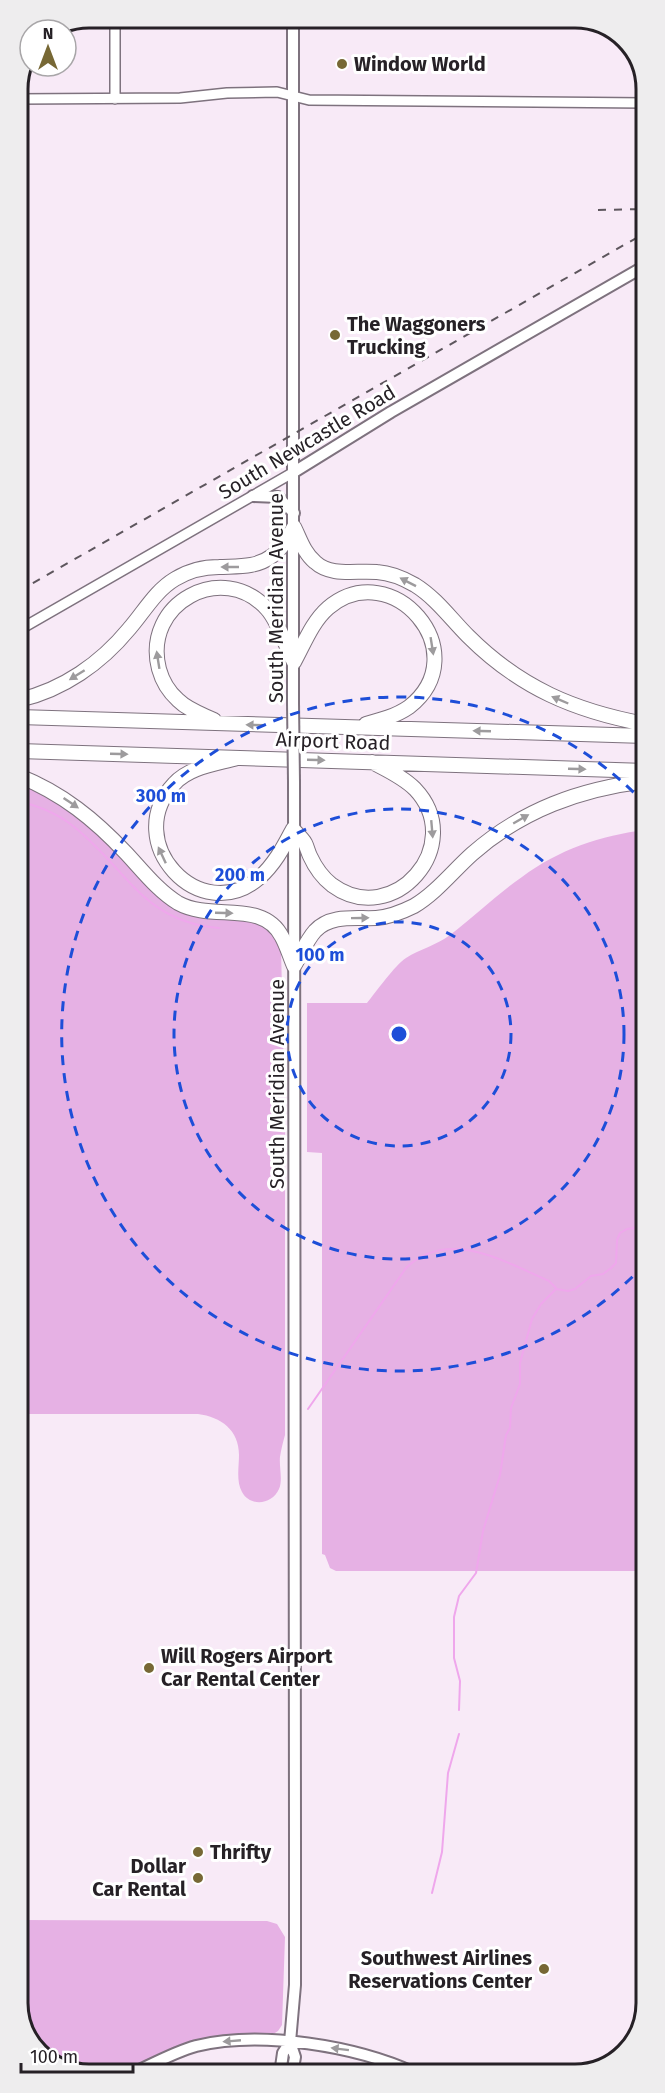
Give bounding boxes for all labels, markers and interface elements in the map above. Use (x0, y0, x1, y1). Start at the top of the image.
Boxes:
north arrow (18, 18, 78, 78)
text: N (43, 24, 53, 43)
place label: Window World (354, 52, 486, 76)
marker: Window World (335, 57, 349, 71)
place label: The Waggoners Trucking (347, 312, 486, 359)
marker: The Waggoners Trucking (328, 328, 342, 342)
street label: South Newcastle Road (214, 380, 400, 504)
street label: South Meridian Avenue (264, 493, 288, 703)
one-way arrow (220, 562, 239, 571)
one-way arrow (399, 577, 416, 586)
one-way arrow (428, 636, 437, 655)
one-way arrow (154, 651, 163, 670)
one-way arrow (69, 670, 85, 681)
one-way arrow (551, 695, 569, 705)
one-way arrow (246, 720, 265, 729)
street label: Airport Road (275, 727, 391, 755)
one-way arrow (473, 727, 492, 736)
one-way arrow (110, 749, 129, 759)
one-way arrow (306, 756, 325, 765)
one-way arrow (568, 764, 587, 773)
text: 300 m (135, 785, 186, 807)
one-way arrow (62, 797, 78, 809)
one-way arrow (513, 814, 530, 824)
one-way arrow (427, 820, 437, 839)
one-way arrow (158, 846, 167, 863)
text: 200 m (215, 864, 265, 886)
one-way arrow (215, 909, 234, 918)
one-way arrow (350, 913, 369, 923)
text: 100 m (296, 944, 344, 966)
street label: South Meridian Avenue (265, 979, 289, 1189)
centre of rings (389, 1024, 409, 1044)
place label: Will Rogers Airport Car Rental Center (161, 1644, 333, 1691)
marker: Will Rogers Airport Car Rental Center (142, 1661, 156, 1675)
place label: Thrifty (210, 1840, 272, 1864)
marker: Thrifty (191, 1845, 205, 1859)
place label: Dollar Car Rental (92, 1854, 187, 1901)
marker: Dollar Car Rental (191, 1871, 205, 1885)
place label: Southwest Airlines Reservations Center (348, 1946, 533, 1993)
marker: Southwest Airlines Reservations Center (537, 1962, 551, 1976)
scale bar (21, 2036, 134, 2074)
one-way arrow (223, 2036, 242, 2046)
one-way arrow (331, 2044, 350, 2054)
text: 100 m (30, 2046, 78, 2068)

